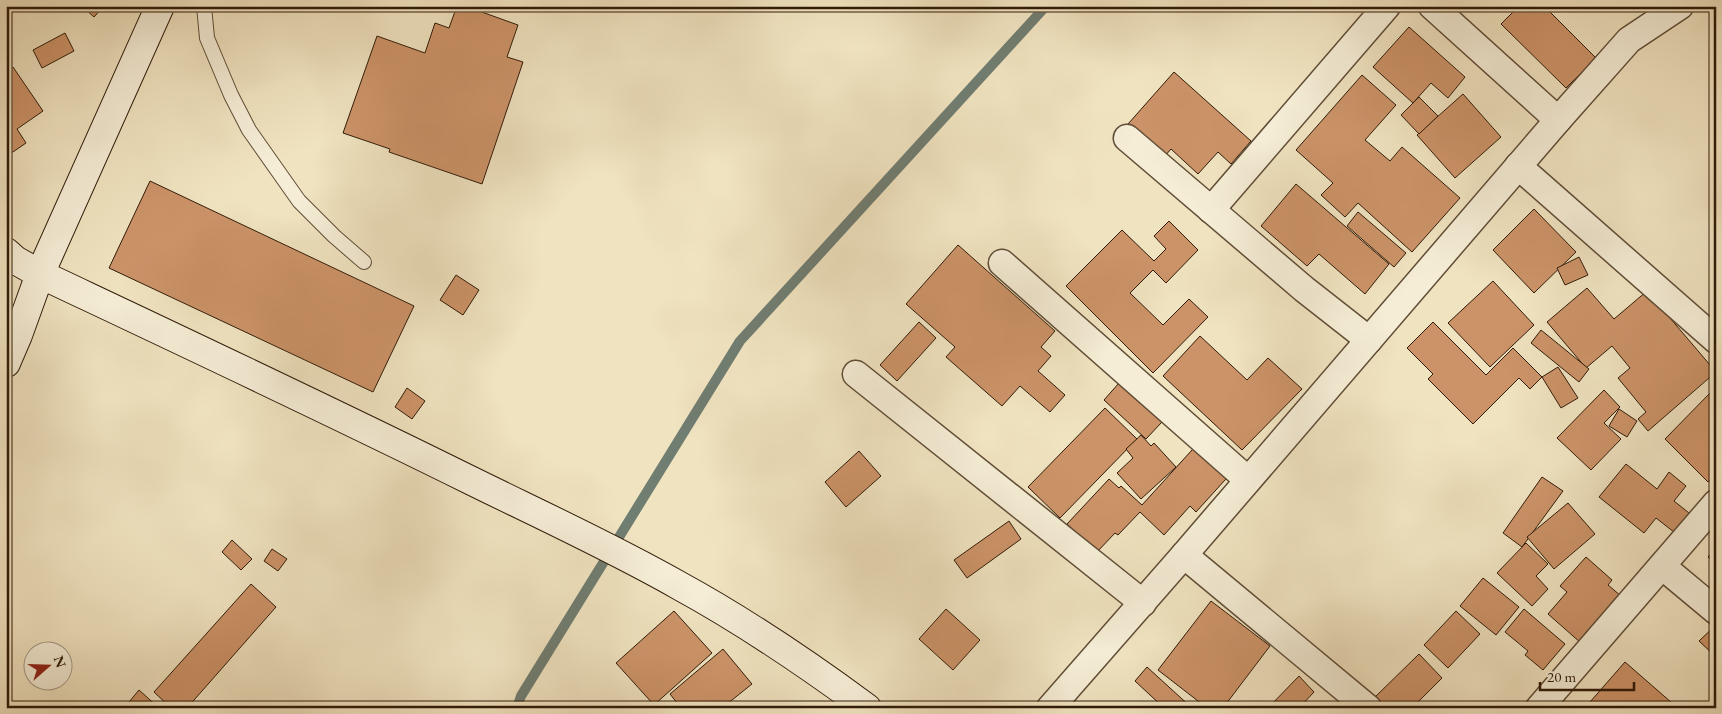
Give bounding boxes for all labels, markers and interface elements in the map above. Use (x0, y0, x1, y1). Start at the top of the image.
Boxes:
north arrow (22, 642, 72, 692)
text: N (50, 653, 71, 671)
scale bar (1540, 659, 1633, 691)
text: 20 m (1547, 667, 1576, 686)

